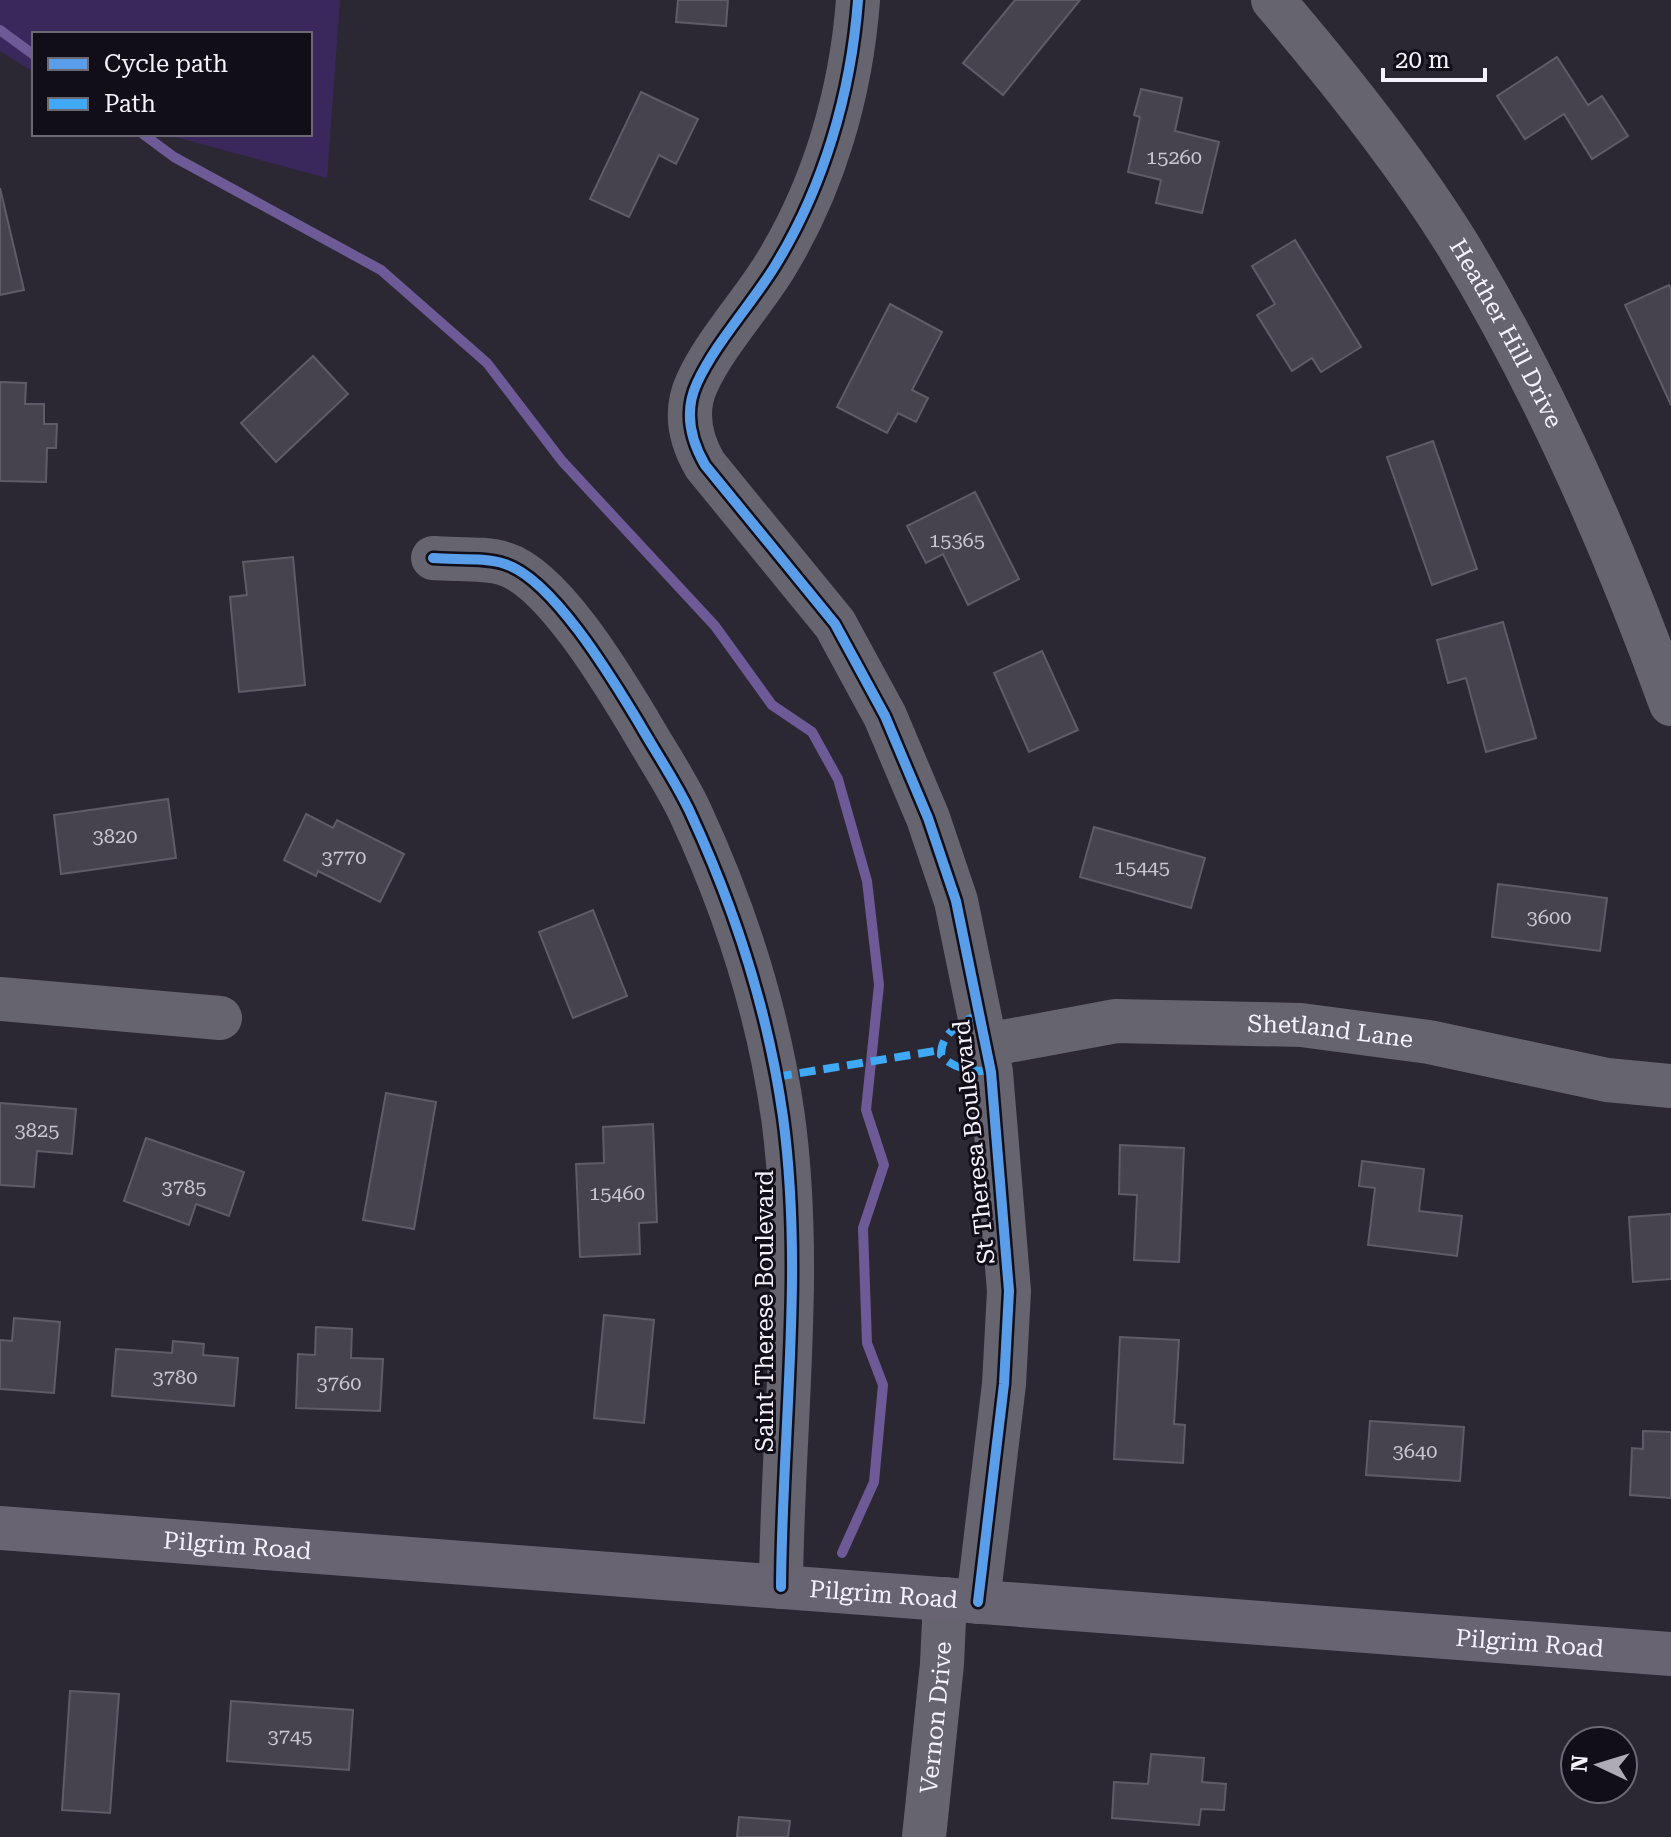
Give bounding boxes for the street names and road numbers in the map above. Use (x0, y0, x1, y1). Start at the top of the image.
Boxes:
street label: Heather Hill Drive (1444, 234, 1568, 432)
street label: Shetland Lane (1247, 1010, 1415, 1054)
street label: St Theresa Boulevard (947, 1018, 1001, 1266)
street label: Saint Therese Boulevard (751, 1170, 779, 1452)
street label: Pilgrim Road (162, 1526, 313, 1565)
street label: Pilgrim Road (808, 1575, 959, 1614)
street label: Pilgrim Road (1454, 1624, 1605, 1663)
street label: Vernon Drive (915, 1641, 957, 1795)

